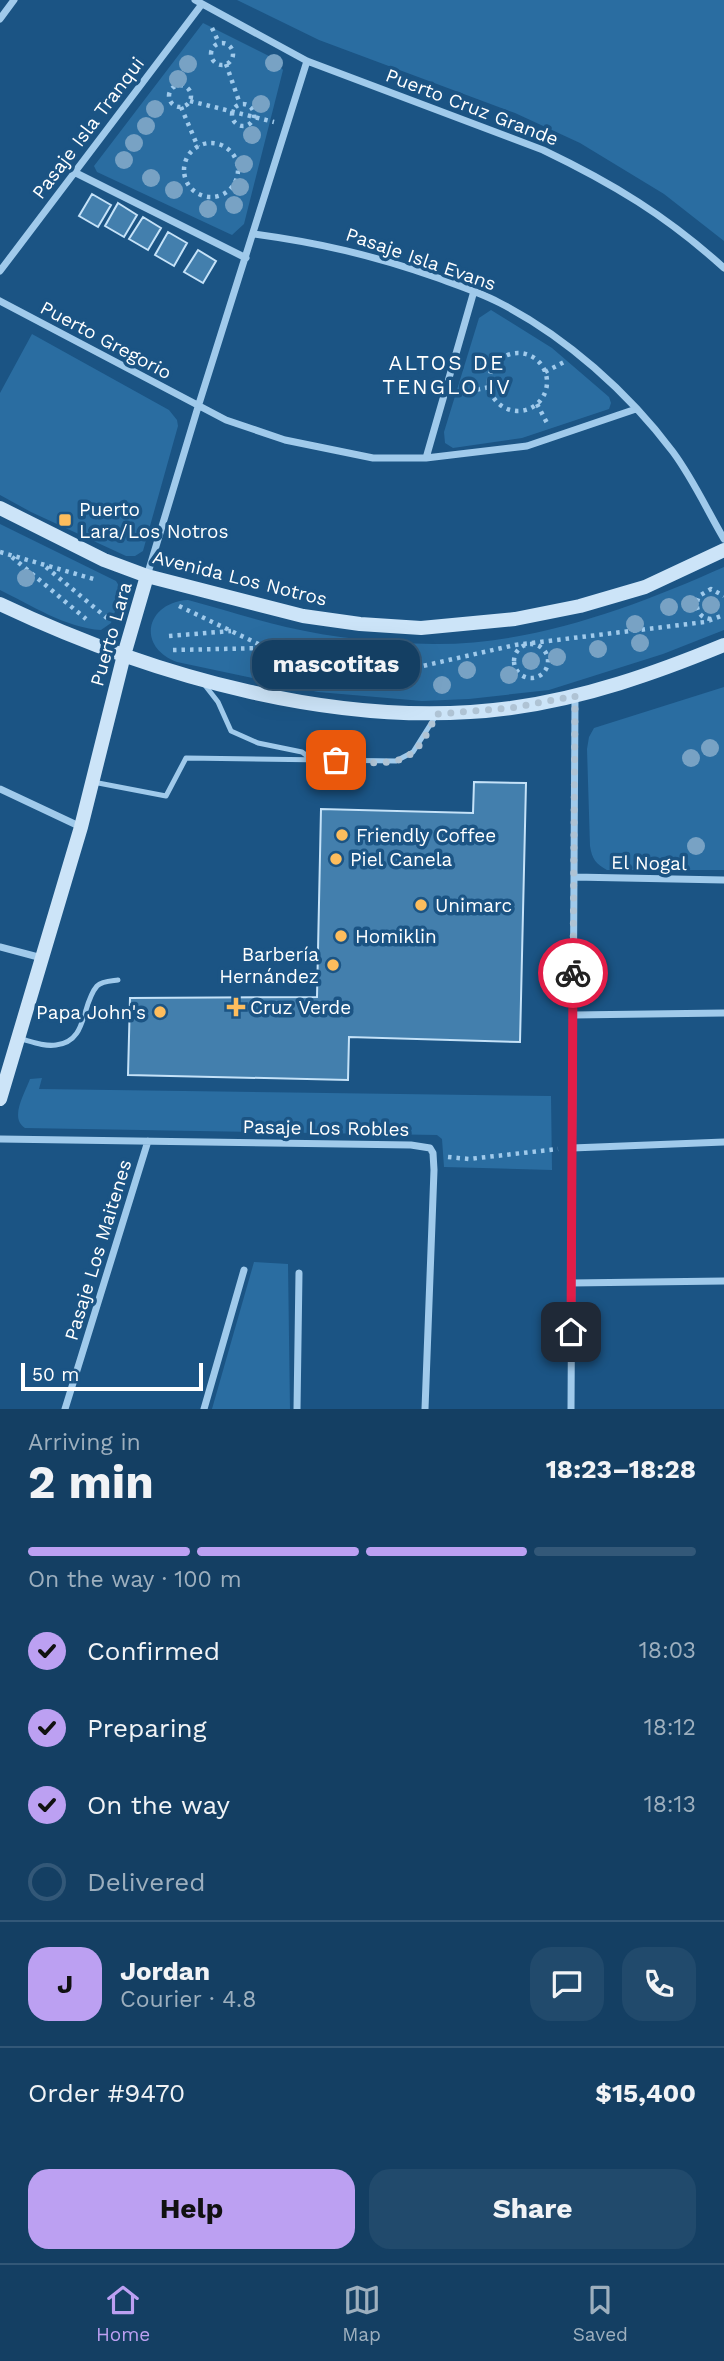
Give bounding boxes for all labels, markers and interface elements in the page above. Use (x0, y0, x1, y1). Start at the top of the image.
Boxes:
street label: Pasaje Isla Tranqui (27, 52, 149, 204)
street label: Puerto Cruz Grande (382, 63, 562, 151)
street label: Pasaje Isla Evans (343, 223, 499, 295)
street label: Puerto Gregorio (37, 296, 175, 384)
district label: ALTOS DE TENGLO IV (382, 350, 512, 399)
place label: Puerto Lara/Los Notros (79, 498, 228, 543)
marker: Puerto Lara/Los Notros (57, 512, 73, 528)
street label: Avenida Los Notros (150, 545, 330, 611)
street label: Puerto Lara (85, 579, 137, 689)
callout: mascotitas (252, 641, 420, 690)
text: mascotitas (273, 651, 399, 678)
pin (306, 730, 366, 790)
icon: bag (317, 741, 355, 779)
place label: Friendly Coffee (356, 824, 496, 847)
marker: Friendly Coffee (334, 827, 350, 843)
place label: Piel Canela (350, 848, 453, 871)
marker: Piel Canela (328, 851, 344, 867)
street label: El Nogal (611, 851, 687, 875)
place label: Unimarc (435, 894, 512, 917)
marker: Unimarc (413, 897, 429, 913)
place label: Homiklin (355, 925, 437, 948)
marker: Homiklin (333, 928, 349, 944)
courier (538, 938, 608, 1008)
place label: Barbería Hernández (219, 943, 319, 988)
icon: bike (554, 954, 592, 992)
marker: Barbería Hernández (325, 957, 341, 973)
place label: Cruz Verde (250, 996, 351, 1019)
marker: Cruz Verde (228, 999, 244, 1015)
place label: Papa John's (36, 1001, 146, 1024)
marker: Papa John's (152, 1004, 168, 1020)
street label: Pasaje Los Robles (242, 1115, 410, 1141)
street label: Pasaje Los Maitenes (59, 1157, 137, 1343)
pin (541, 1302, 601, 1362)
icon: home (552, 1313, 590, 1351)
scale bar (21, 1360, 203, 1392)
text: 50 m (32, 1363, 79, 1386)
text: Arriving in (28, 1429, 141, 1456)
text: 18:23–18:28 (546, 1454, 696, 1484)
text: 2 min (28, 1455, 154, 1509)
text: On the way · 100 m (28, 1566, 242, 1593)
icon: check (28, 1632, 66, 1670)
text: Confirmed (87, 1636, 220, 1666)
text: 18:03 (639, 1637, 696, 1664)
icon: check (28, 1709, 66, 1747)
text: Preparing (87, 1713, 207, 1743)
text: 18:12 (644, 1714, 696, 1741)
icon: check (28, 1786, 66, 1824)
text: On the way (87, 1790, 230, 1820)
text: 18:13 (644, 1791, 696, 1818)
text: Delivered (87, 1867, 206, 1897)
button: chat (530, 1947, 604, 2021)
button: phone (622, 1947, 696, 2021)
text: Jordan (120, 1956, 210, 1986)
text: J (57, 1969, 73, 1999)
text: Courier · 4.8 (120, 1986, 256, 2013)
text: Order #9470 (28, 2078, 185, 2108)
text: $15,400 (595, 2078, 696, 2108)
button: Help (28, 2169, 355, 2249)
button: Share (369, 2169, 696, 2249)
tab: Home (96, 2281, 150, 2346)
tab: Map (342, 2281, 381, 2346)
tab: Saved (573, 2281, 628, 2346)

